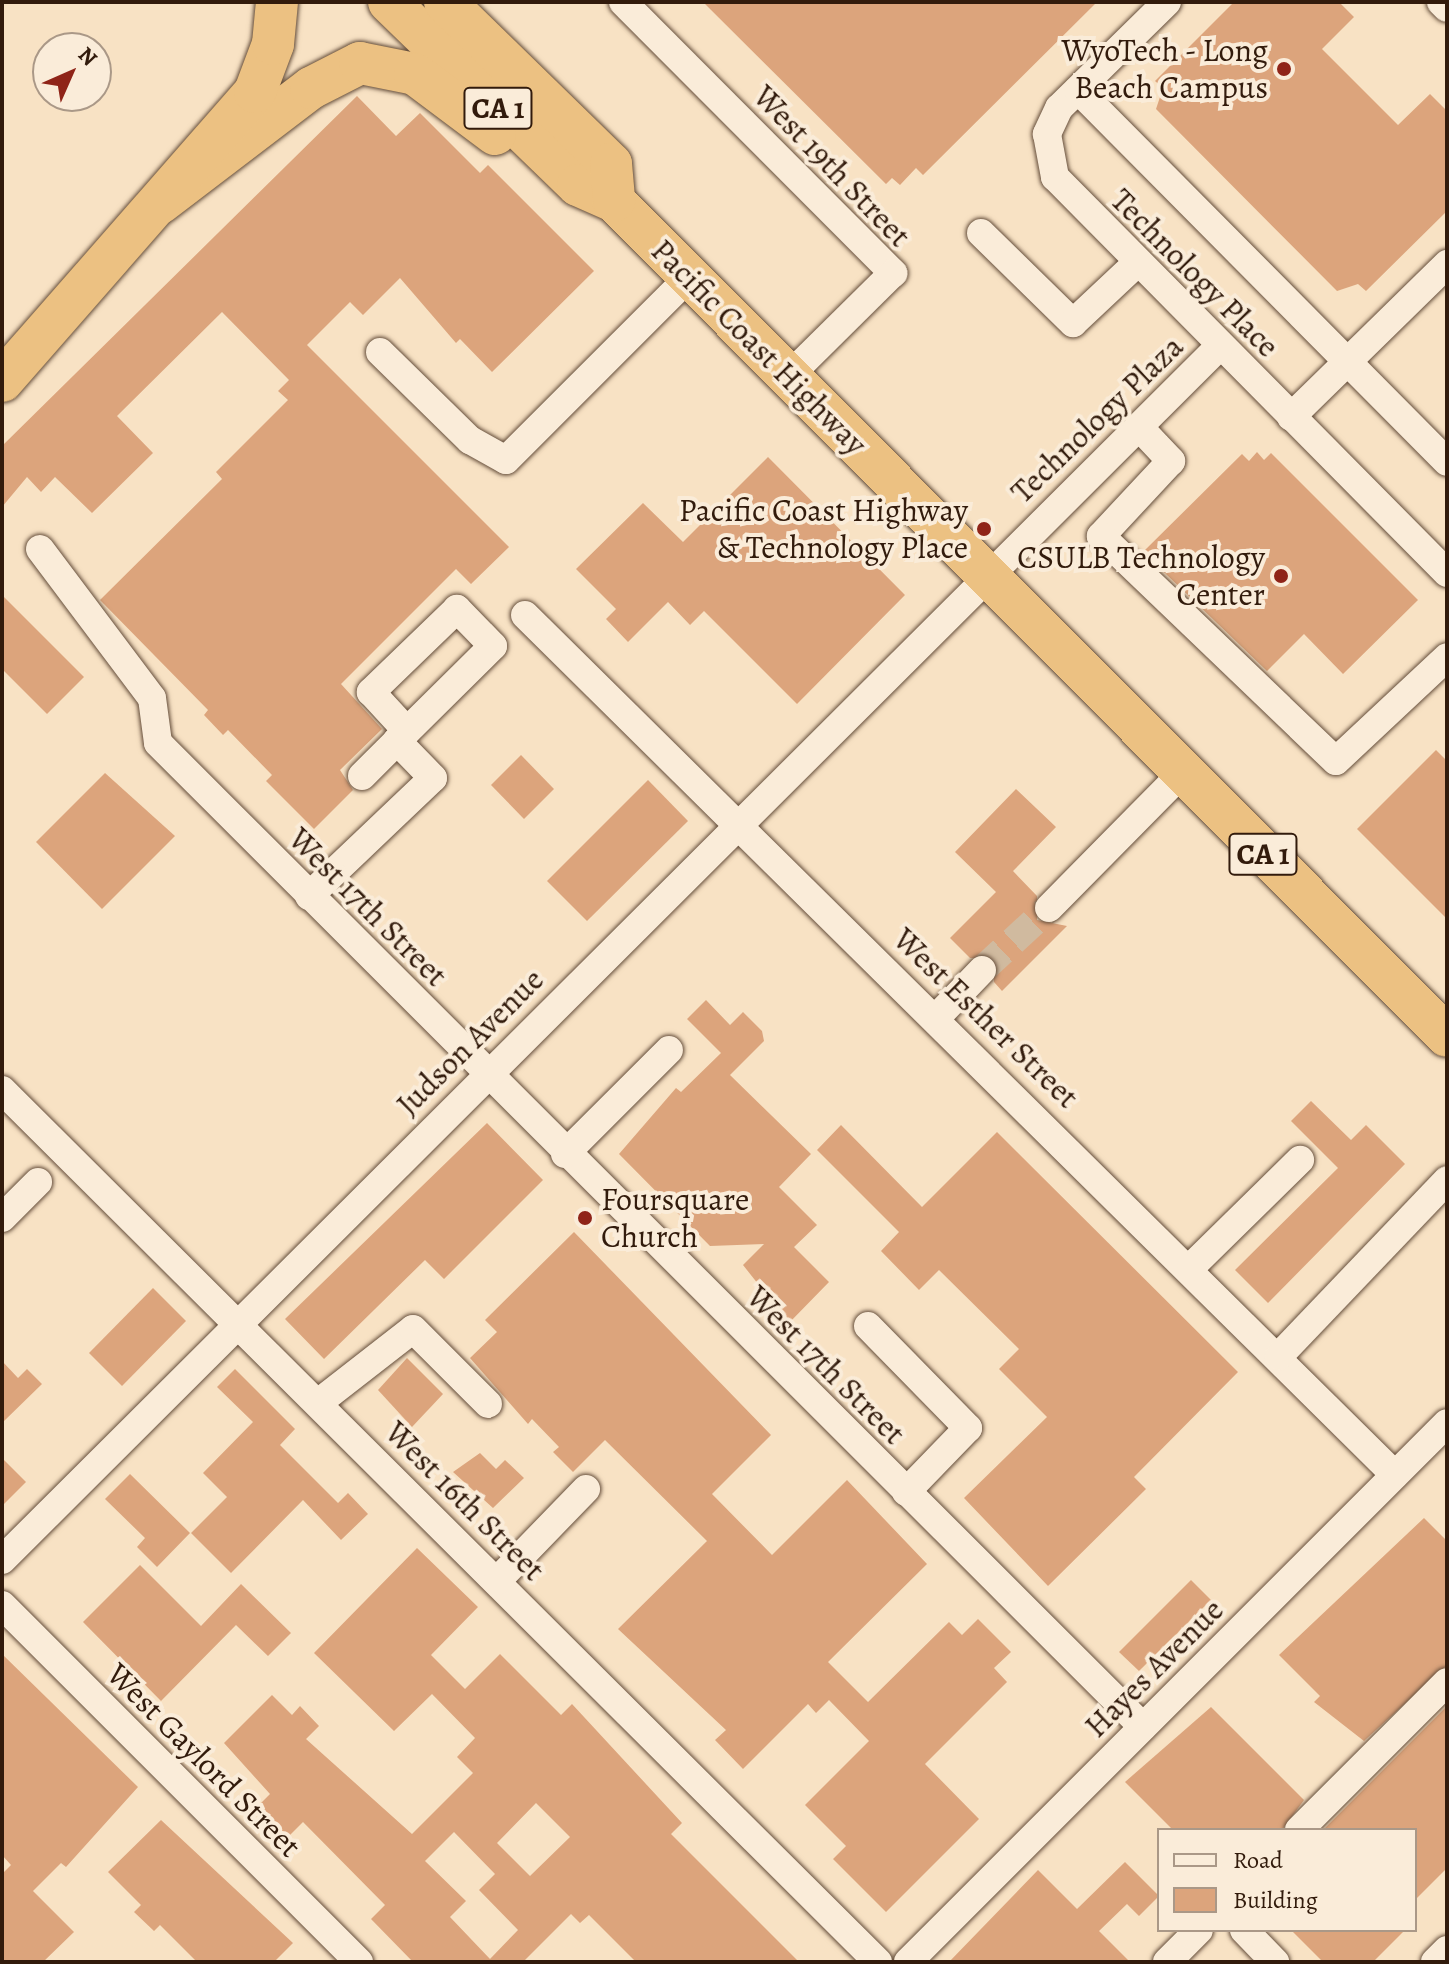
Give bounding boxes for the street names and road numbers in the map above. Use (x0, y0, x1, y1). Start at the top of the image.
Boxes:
street label: West 19th Street (745, 77, 919, 255)
road number: CA 1 (462, 82, 534, 134)
street label: Technology Place (1103, 181, 1287, 365)
street label: Pacific Coast Highway (643, 231, 875, 463)
street label: Technology Plaza (1003, 327, 1191, 511)
street label: West 17th Street (281, 820, 455, 994)
road number: CA 1 (1227, 828, 1299, 880)
street label: West Esther Street (885, 920, 1087, 1116)
street label: Judson Avenue (389, 961, 551, 1123)
street label: West 17th Street (739, 1278, 913, 1452)
street label: West 16th Street (377, 1413, 553, 1589)
street label: Hayes Avenue (1077, 1591, 1231, 1745)
street label: West Gaylord Street (99, 1655, 309, 1865)

